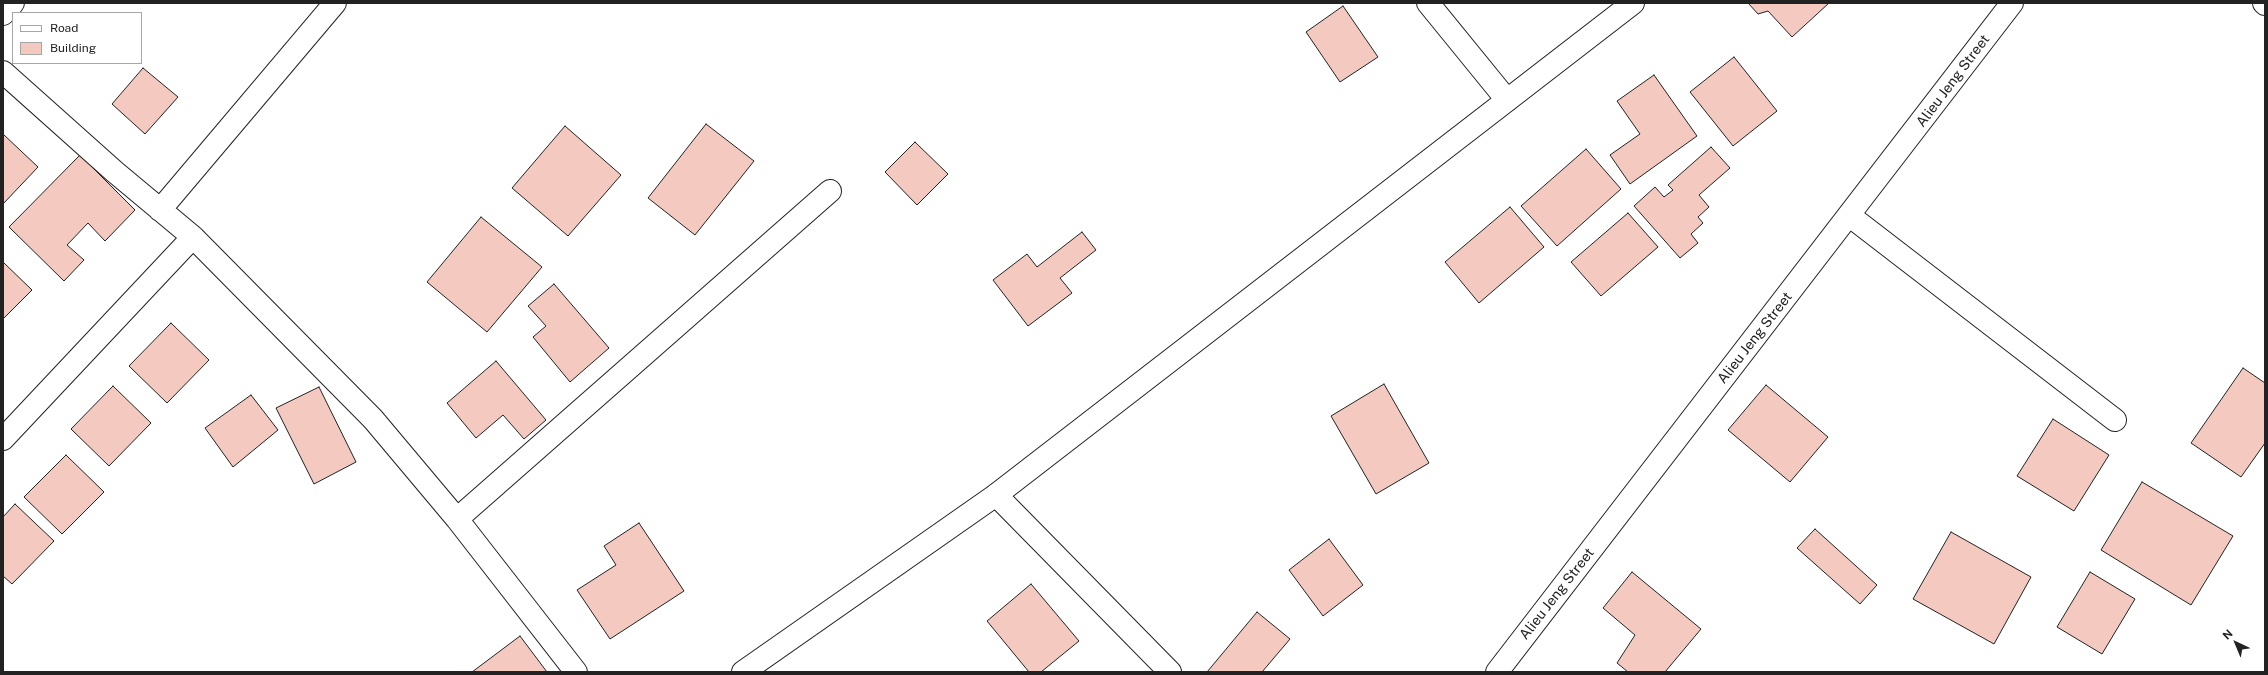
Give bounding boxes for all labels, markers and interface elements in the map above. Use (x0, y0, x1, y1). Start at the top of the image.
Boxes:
legend (12, 12, 142, 64)
text: Road (50, 21, 78, 35)
street label: Alieu Jeng Street (1913, 31, 1993, 131)
text: Building (50, 41, 96, 55)
street label: Alieu Jeng Street (1714, 289, 1796, 387)
street label: Alieu Jeng Street (1516, 545, 1598, 643)
north arrow (2216, 623, 2256, 663)
text: N (2220, 627, 2235, 642)

